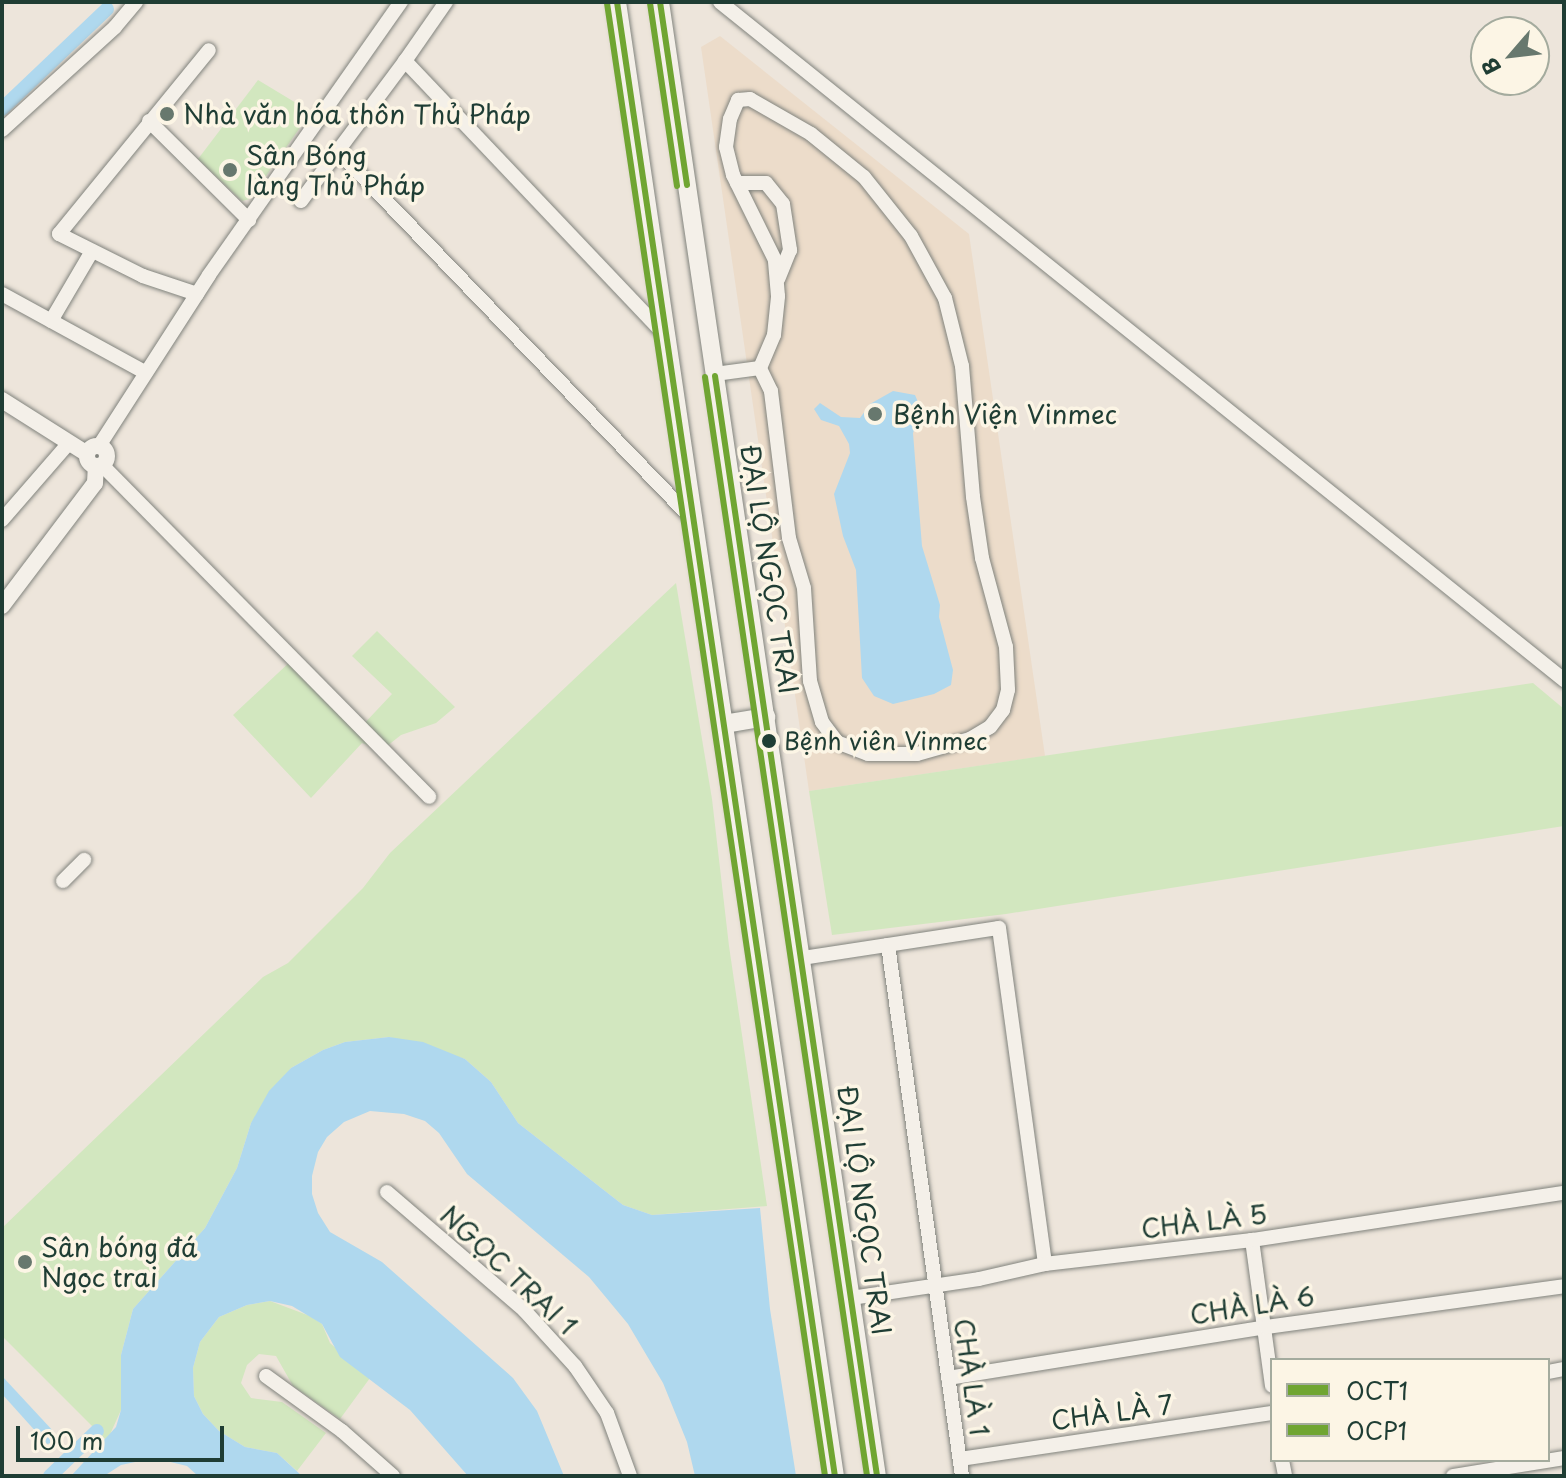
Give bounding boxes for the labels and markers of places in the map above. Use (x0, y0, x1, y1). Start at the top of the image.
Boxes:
place label: Nhà văn hóa thôn Thủ Pháp (183, 98, 533, 130)
marker: Nhà văn hóa thôn Thủ Pháp (158, 105, 176, 123)
place label: Sân Bóng làng Thủ Pháp (246, 139, 426, 200)
marker: Sân Bóng làng Thủ Pháp (221, 161, 239, 179)
place label: Bệnh Viện Vinmec (893, 398, 1115, 430)
marker: Bệnh Viện Vinmec (864, 403, 886, 425)
place label: Bệnh viên Vinmec (784, 727, 986, 755)
marker: Bệnh viên Vinmec (761, 733, 777, 749)
place label: Sân bóng đá Ngọc trai (41, 1231, 196, 1292)
marker: Sân bóng đá Ngọc trai (16, 1253, 34, 1271)

